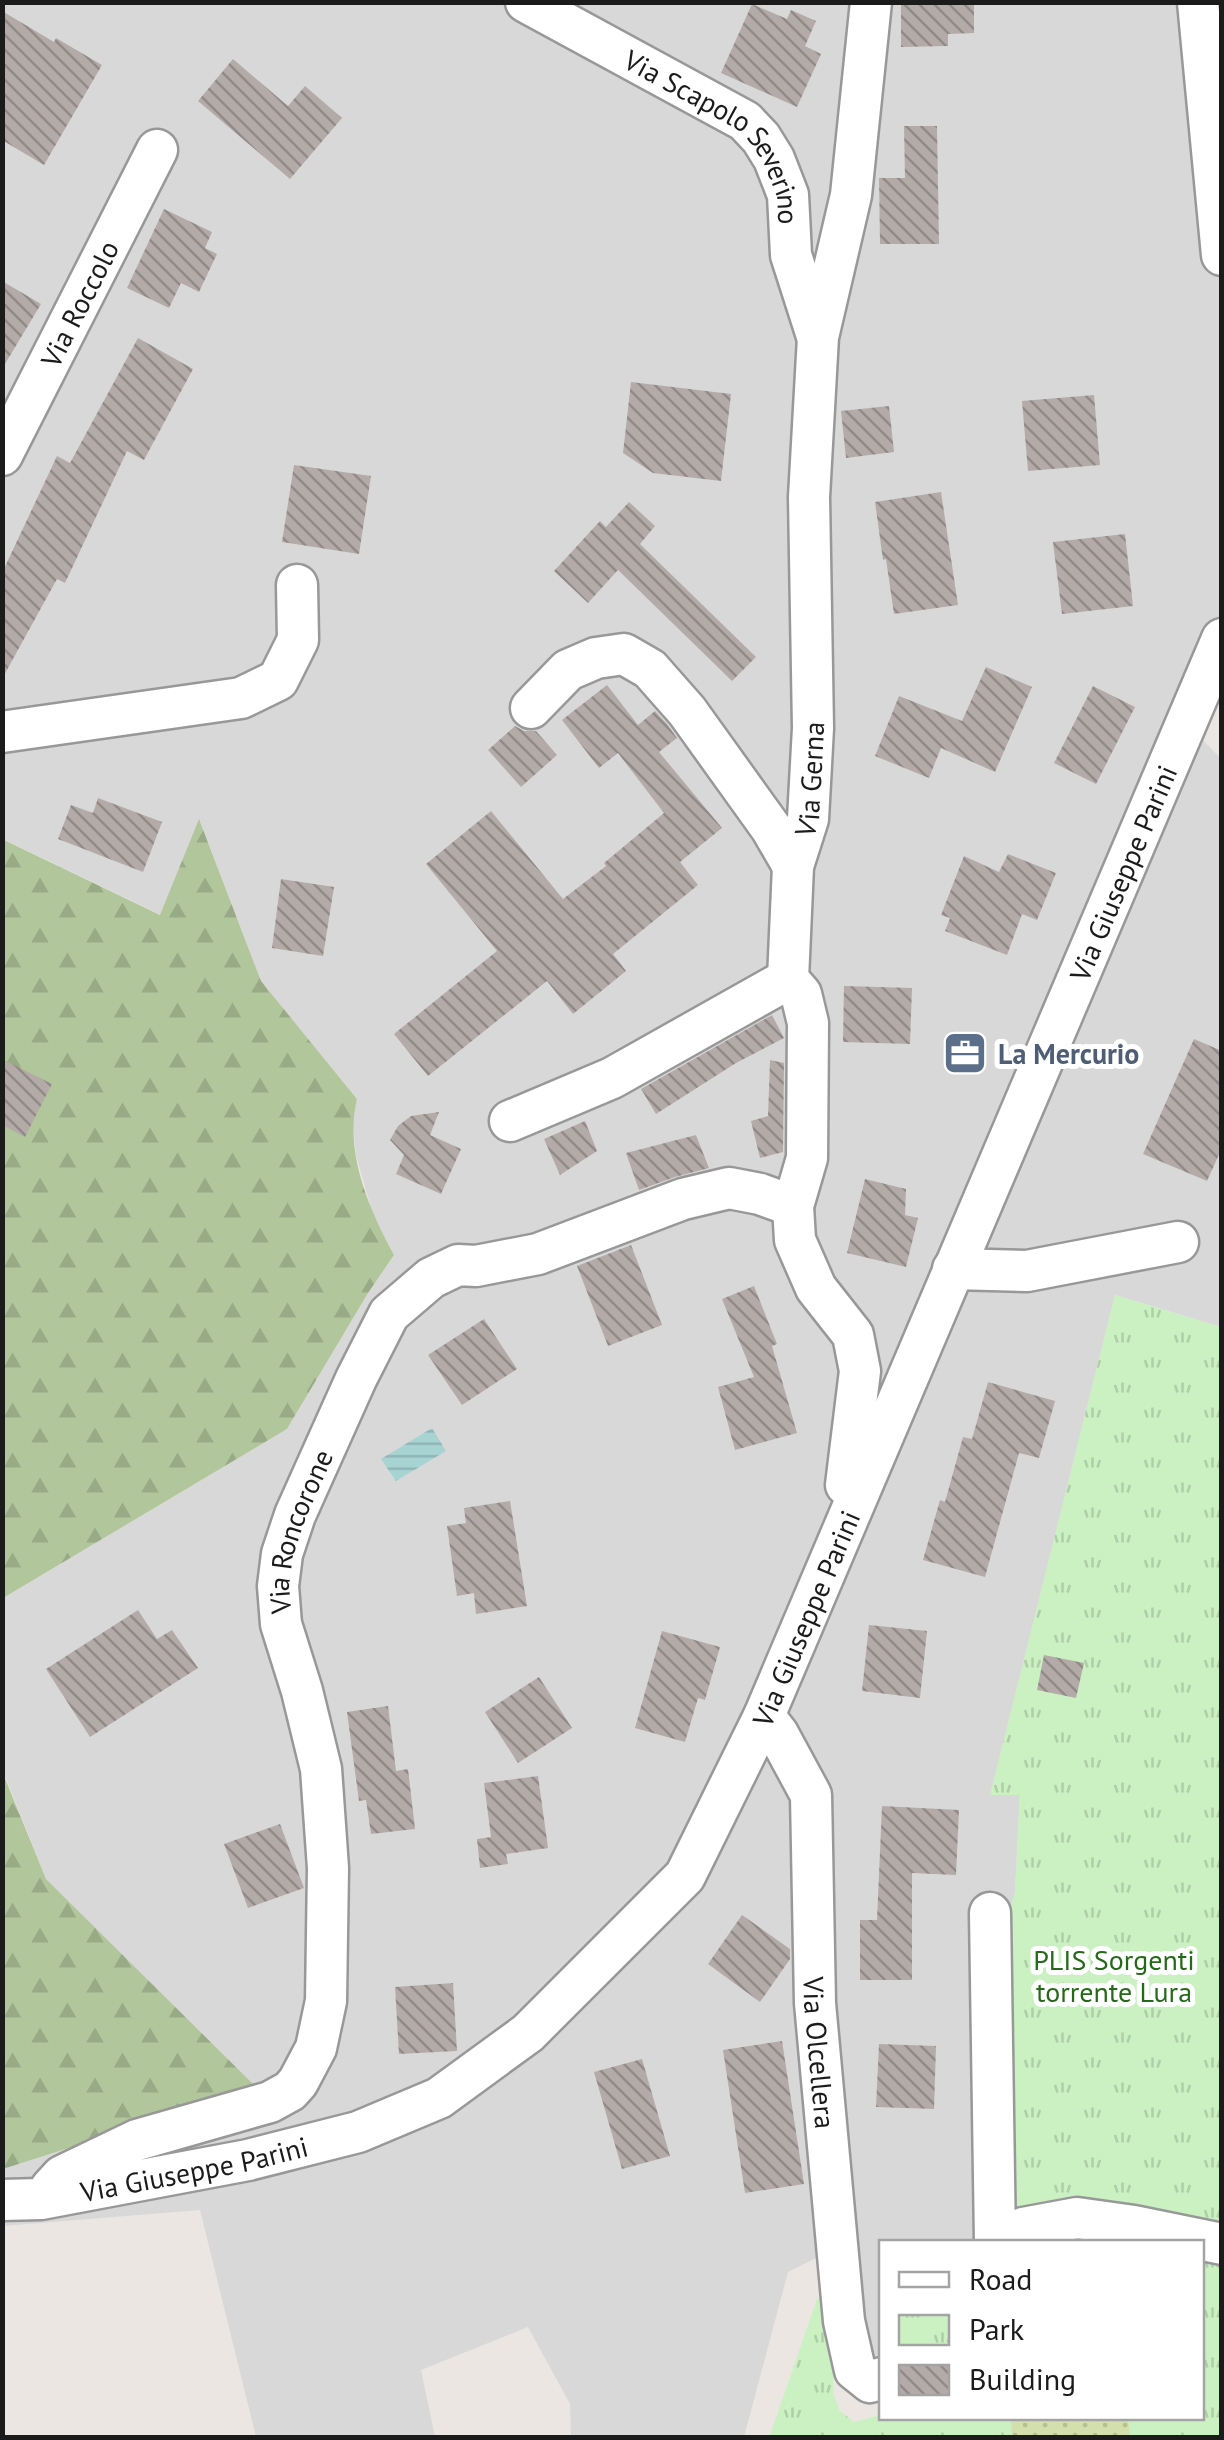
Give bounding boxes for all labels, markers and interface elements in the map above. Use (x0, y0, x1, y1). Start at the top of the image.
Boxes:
street label: Via Scapolo Severino (617, 40, 808, 225)
street label: Via Roccolo (31, 234, 127, 374)
street label: Via Gerna (785, 721, 832, 842)
street label: Via Giuseppe Parini (1060, 759, 1185, 987)
office icon: La Mercurio (942, 1030, 988, 1076)
place label: La Mercurio (998, 1035, 1139, 1072)
street label: Via Roncorone (259, 1443, 341, 1616)
street label: Via Giuseppe Parini (743, 1505, 868, 1733)
park label: PLIS Sorgenti torrente Lura (1033, 1941, 1195, 2010)
street label: Via Olcellera (796, 1975, 845, 2130)
street label: Via Giuseppe Parini (76, 2127, 312, 2210)
legend (879, 2240, 1204, 2420)
text: Road (969, 2259, 1033, 2298)
text: Park (969, 2309, 1025, 2348)
text: Building (969, 2359, 1076, 2398)

